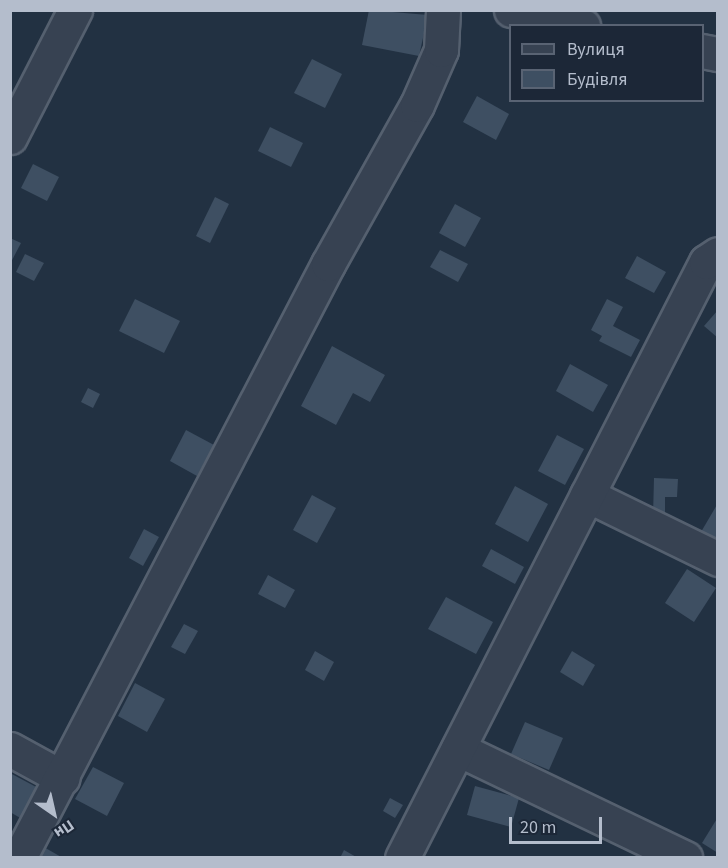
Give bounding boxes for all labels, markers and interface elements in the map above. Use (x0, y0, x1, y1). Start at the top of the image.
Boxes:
legend (509, 24, 704, 102)
text: Вулиця (567, 37, 625, 62)
text: Будівля (567, 67, 627, 92)
north arrow (24, 784, 84, 844)
scale bar (512, 805, 605, 843)
text: Пн (50, 814, 78, 844)
text: 20 m (520, 815, 556, 840)

